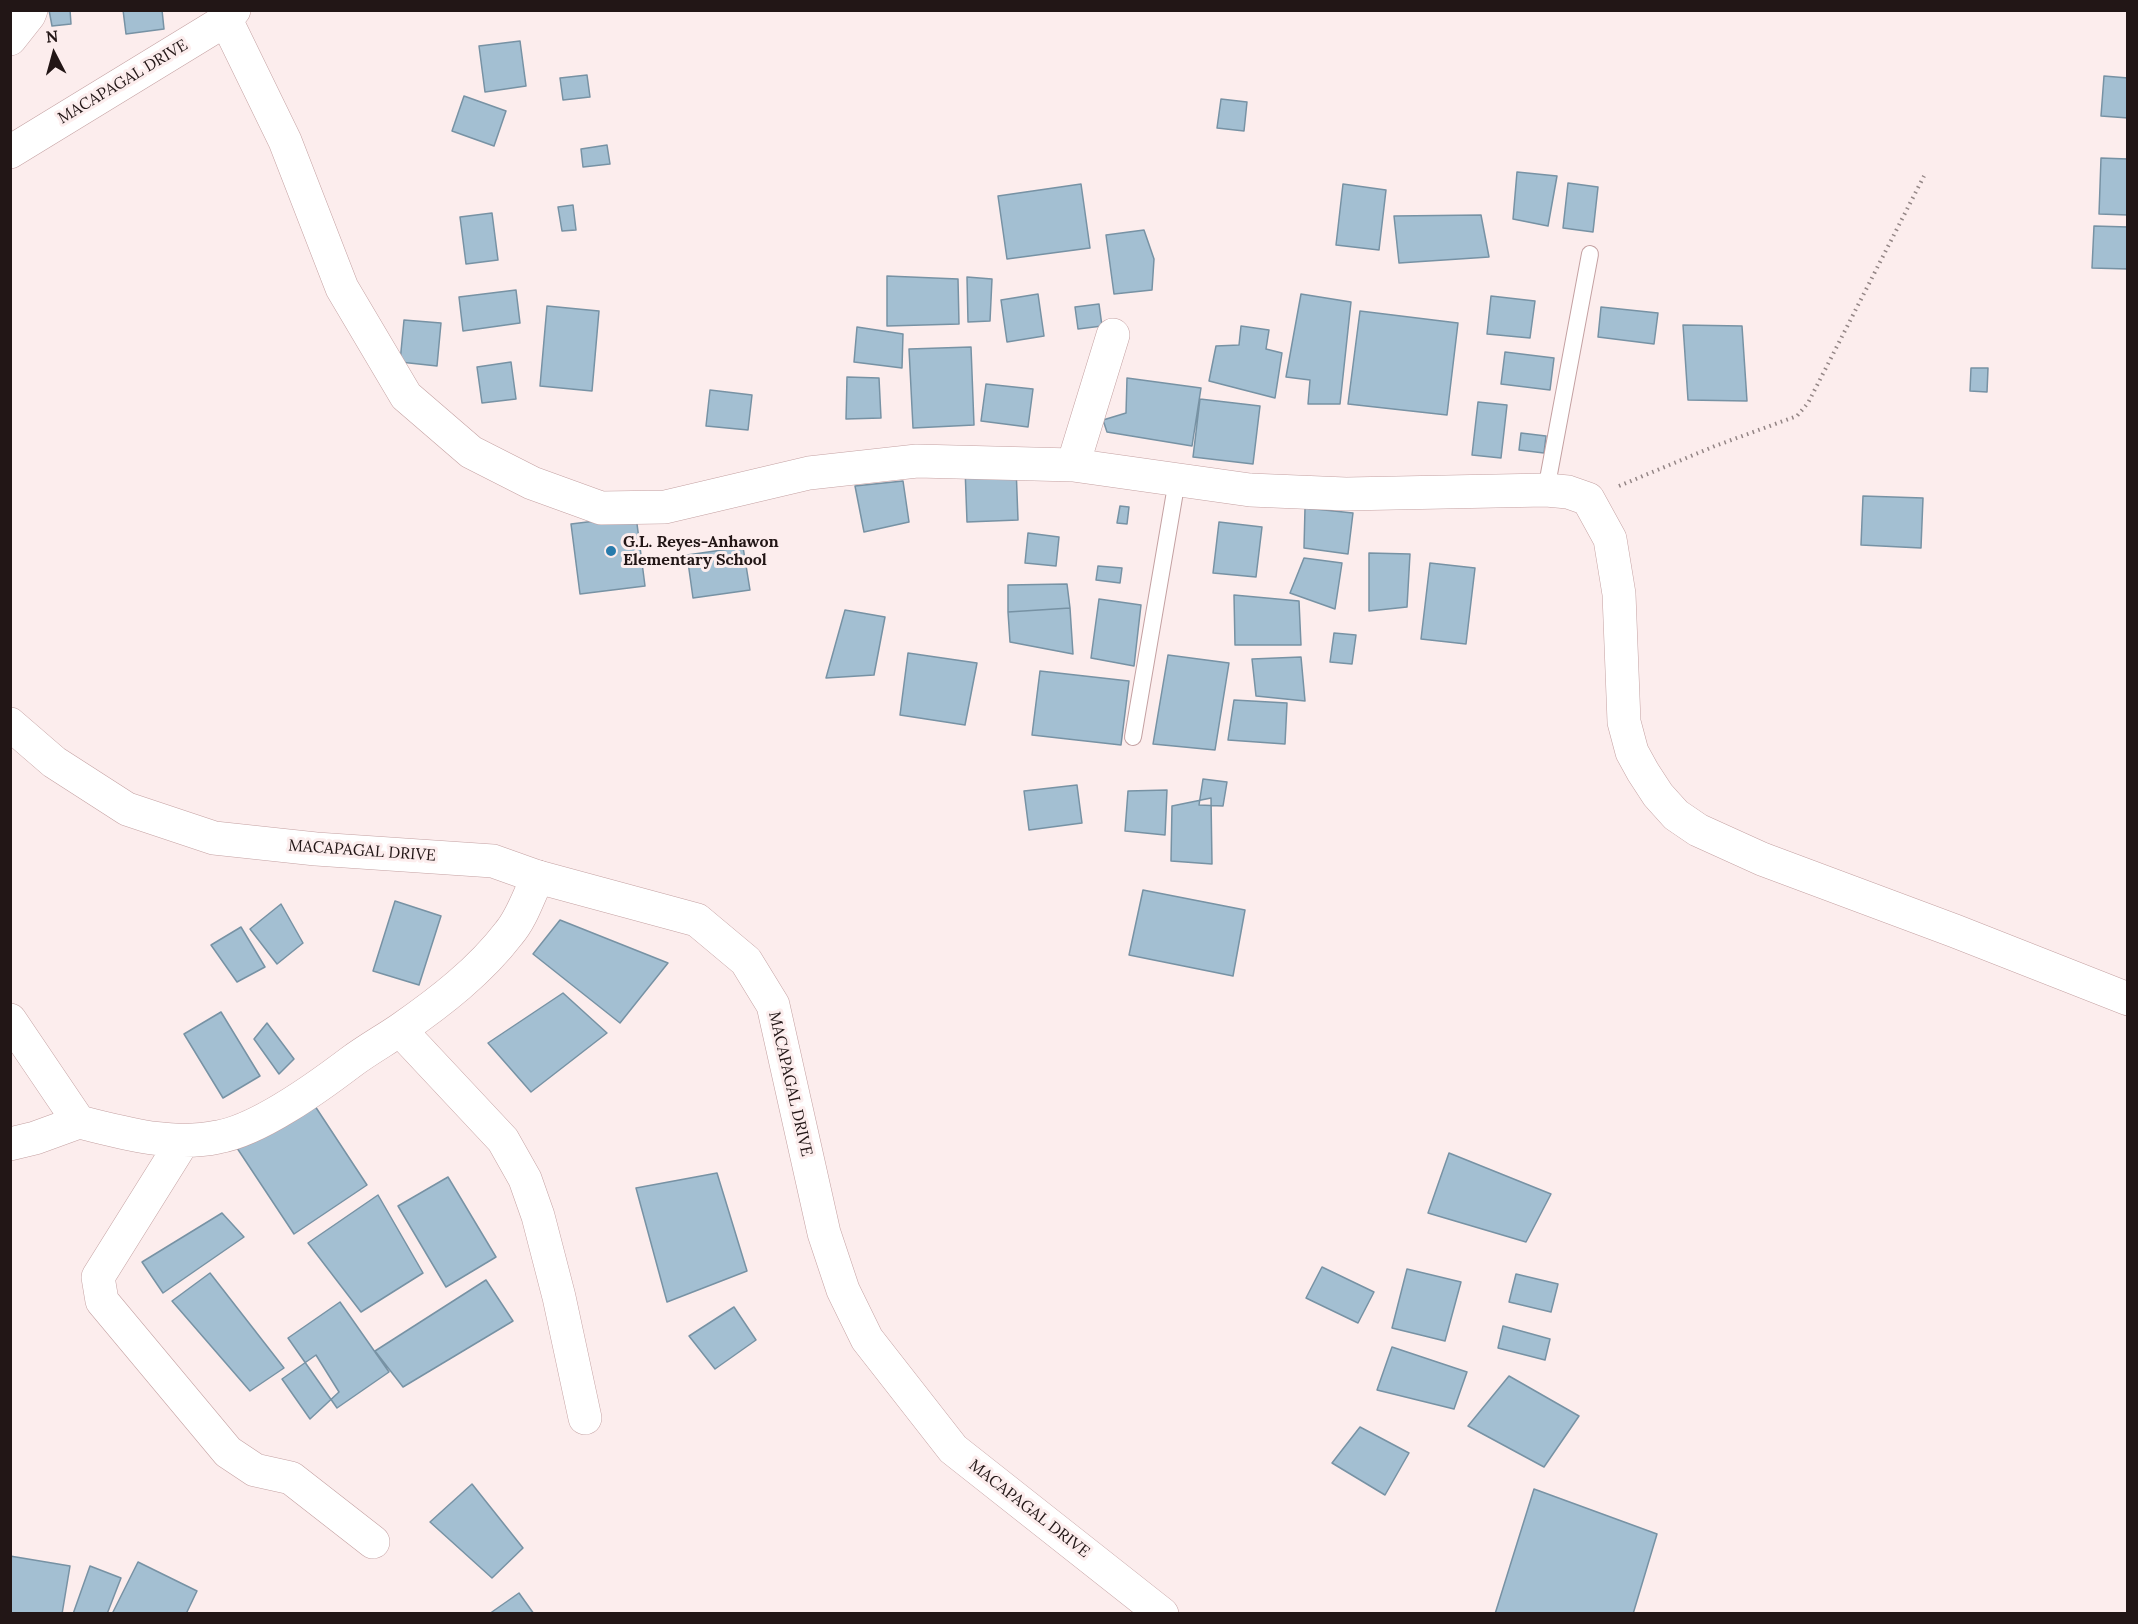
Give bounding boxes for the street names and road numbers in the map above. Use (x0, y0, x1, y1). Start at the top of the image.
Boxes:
street label: MACAPAGAL DRIVE (55, 36, 191, 128)
street label: MACAPAGAL DRIVE (288, 836, 436, 866)
street label: MACAPAGAL DRIVE (764, 1010, 816, 1158)
street label: MACAPAGAL DRIVE (965, 1456, 1093, 1562)

